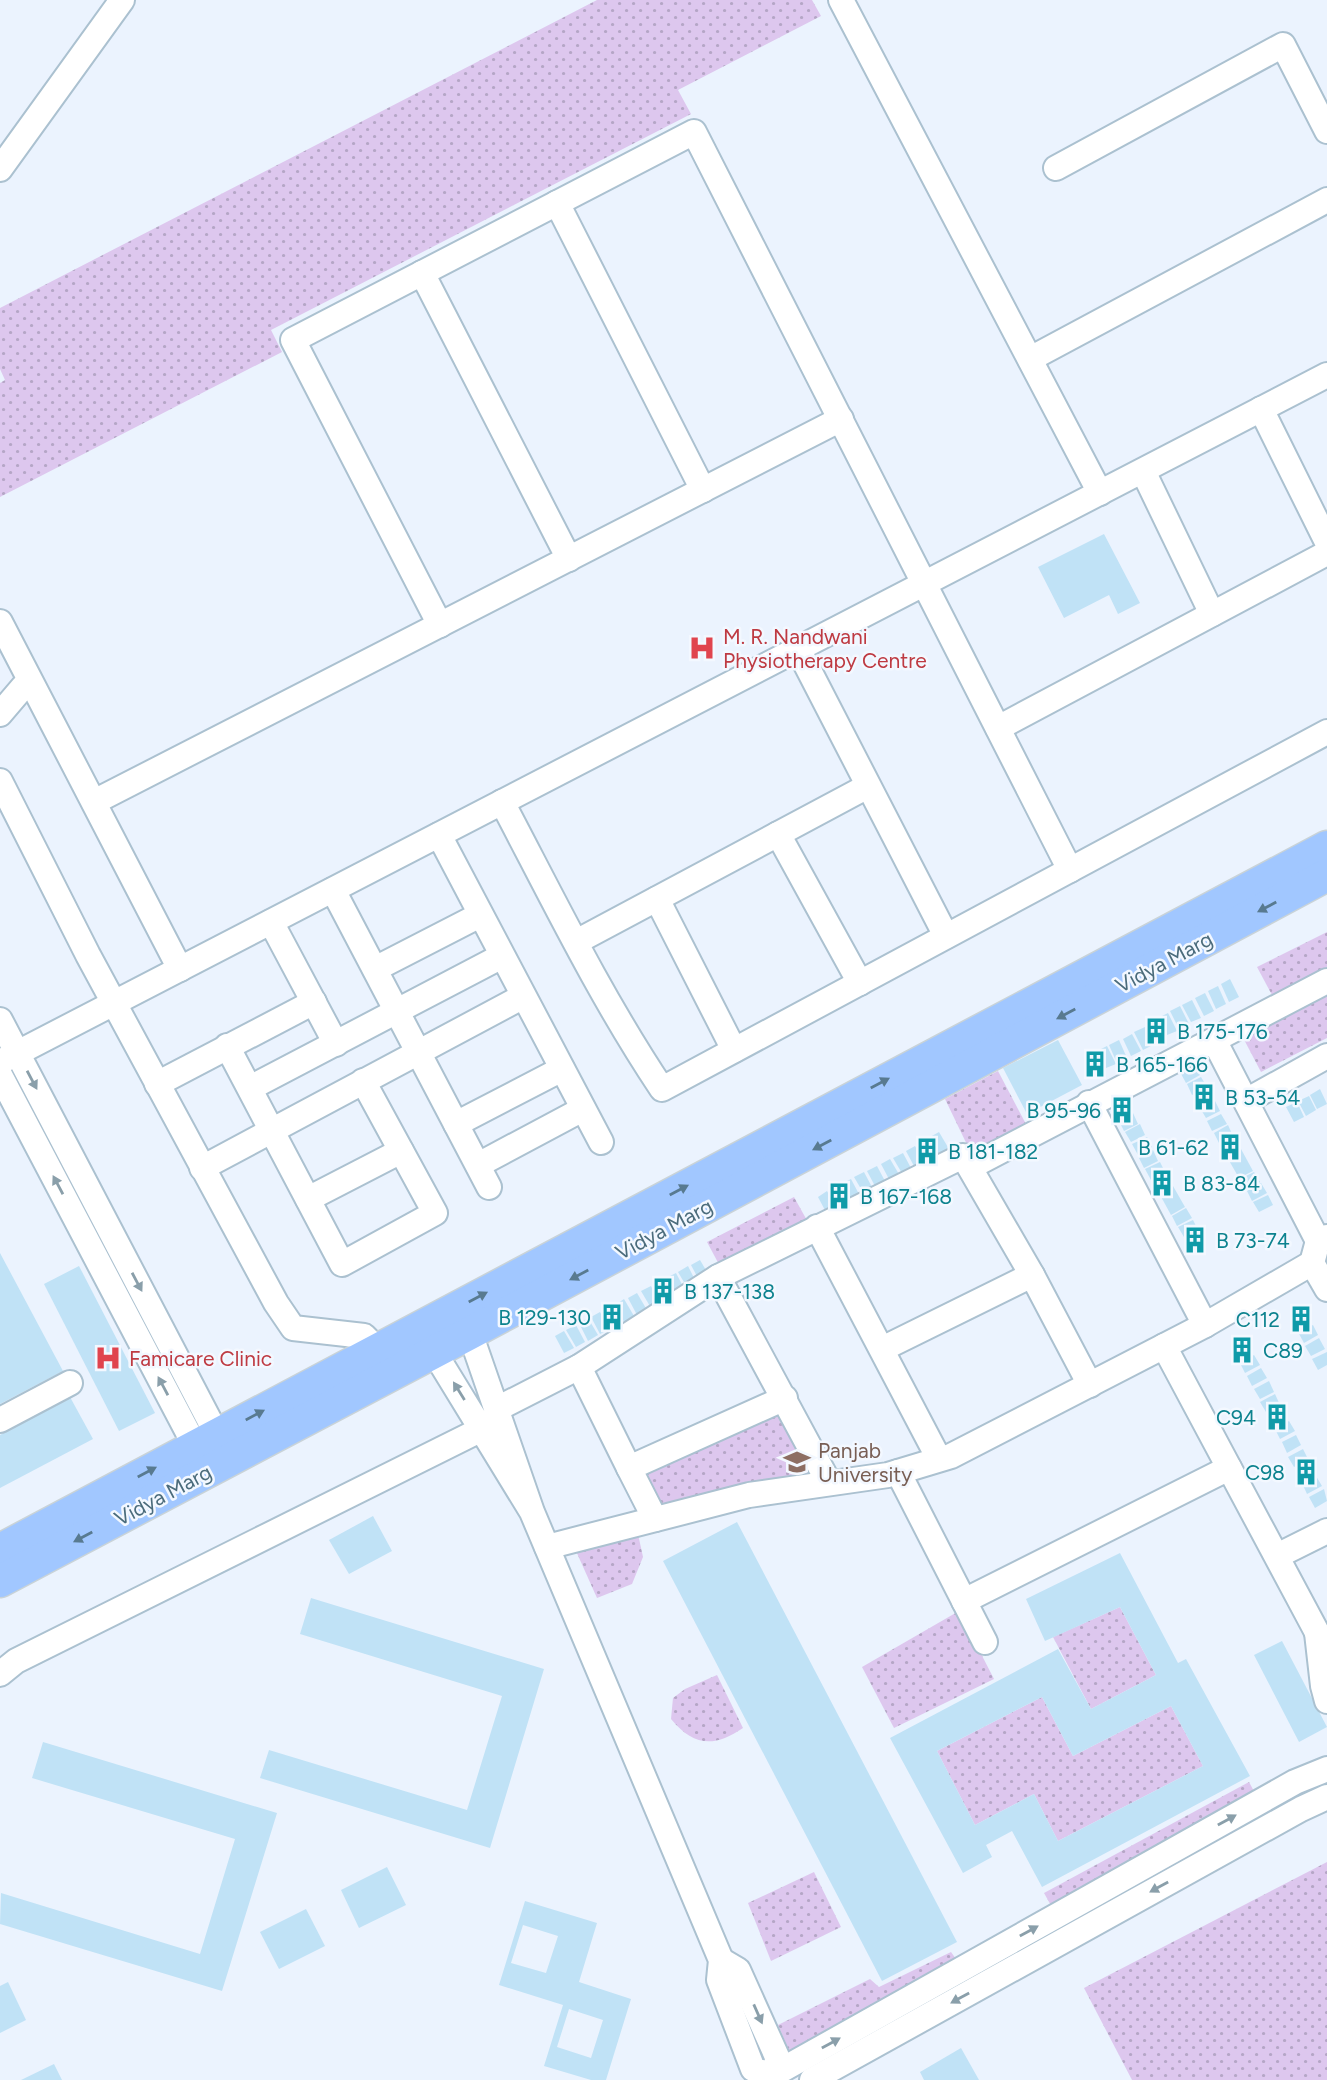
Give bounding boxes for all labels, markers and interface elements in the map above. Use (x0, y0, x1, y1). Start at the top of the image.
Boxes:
place label: M. R. Nandwani Physiotherapy Centre (723, 624, 927, 673)
hospital icon: M. R. Nandwani Physiotherapy Centre (687, 633, 717, 663)
one-way arrow (1257, 901, 1277, 913)
street label: Vidya Marg (1111, 926, 1217, 998)
one-way arrow (1056, 1009, 1076, 1020)
building icon: B 175-176 (1141, 1016, 1171, 1046)
place label: B 175-176 (1177, 1019, 1268, 1044)
building icon: B 165-166 (1080, 1049, 1110, 1079)
place label: B 165-166 (1116, 1052, 1208, 1077)
one-way arrow (25, 1071, 37, 1091)
one-way arrow (870, 1078, 890, 1089)
building icon: B 53-54 (1189, 1082, 1219, 1112)
place label: B 53-54 (1225, 1085, 1300, 1110)
building icon: B 95-96 (1107, 1095, 1137, 1125)
place label: B 95-96 (1026, 1098, 1101, 1123)
building icon: B 61-62 (1215, 1132, 1245, 1162)
place label: B 61-62 (1138, 1135, 1209, 1160)
building icon: B 181-182 (912, 1136, 942, 1166)
one-way arrow (813, 1139, 832, 1151)
place label: B 181-182 (948, 1139, 1038, 1164)
building icon: B 83-84 (1147, 1168, 1177, 1198)
place label: B 83-84 (1183, 1171, 1260, 1196)
one-way arrow (52, 1174, 64, 1194)
building icon: B 167-168 (824, 1181, 854, 1211)
one-way arrow (669, 1184, 689, 1196)
place label: B 167-168 (860, 1184, 952, 1209)
street label: Vidya Marg (611, 1193, 717, 1265)
building icon: B 73-74 (1180, 1225, 1210, 1255)
place label: B 73-74 (1216, 1228, 1290, 1253)
one-way arrow (569, 1269, 588, 1281)
one-way arrow (131, 1272, 143, 1292)
building icon: B 137-138 (648, 1276, 678, 1306)
place label: B 137-138 (684, 1279, 775, 1304)
one-way arrow (468, 1291, 488, 1303)
building icon: B 129-130 (597, 1302, 627, 1332)
building icon: C112 (1286, 1304, 1316, 1334)
place label: B 129-130 (498, 1305, 591, 1330)
place label: C112 (1236, 1307, 1280, 1332)
building icon: C89 (1227, 1335, 1257, 1365)
place label: C89 (1263, 1338, 1303, 1363)
hospital icon: Famicare Clinic (93, 1343, 123, 1373)
place label: Famicare Clinic (129, 1346, 272, 1371)
one-way arrow (158, 1376, 169, 1396)
one-way arrow (452, 1382, 465, 1401)
building icon: C94 (1262, 1402, 1292, 1432)
place label: C94 (1216, 1405, 1256, 1430)
one-way arrow (246, 1409, 266, 1421)
place label: Panjab University (818, 1438, 912, 1487)
school or university icon: Panjab University (782, 1447, 812, 1477)
building icon: C98 (1291, 1457, 1321, 1487)
street label: Vidya Marg (110, 1459, 216, 1531)
place label: C98 (1245, 1460, 1285, 1485)
one-way arrow (137, 1466, 157, 1478)
one-way arrow (73, 1532, 93, 1543)
one-way arrow (1218, 1814, 1237, 1826)
one-way arrow (1150, 1881, 1169, 1893)
one-way arrow (1019, 1925, 1039, 1937)
one-way arrow (951, 1992, 970, 2004)
one-way arrow (752, 2004, 764, 2024)
one-way arrow (821, 2037, 840, 2049)

